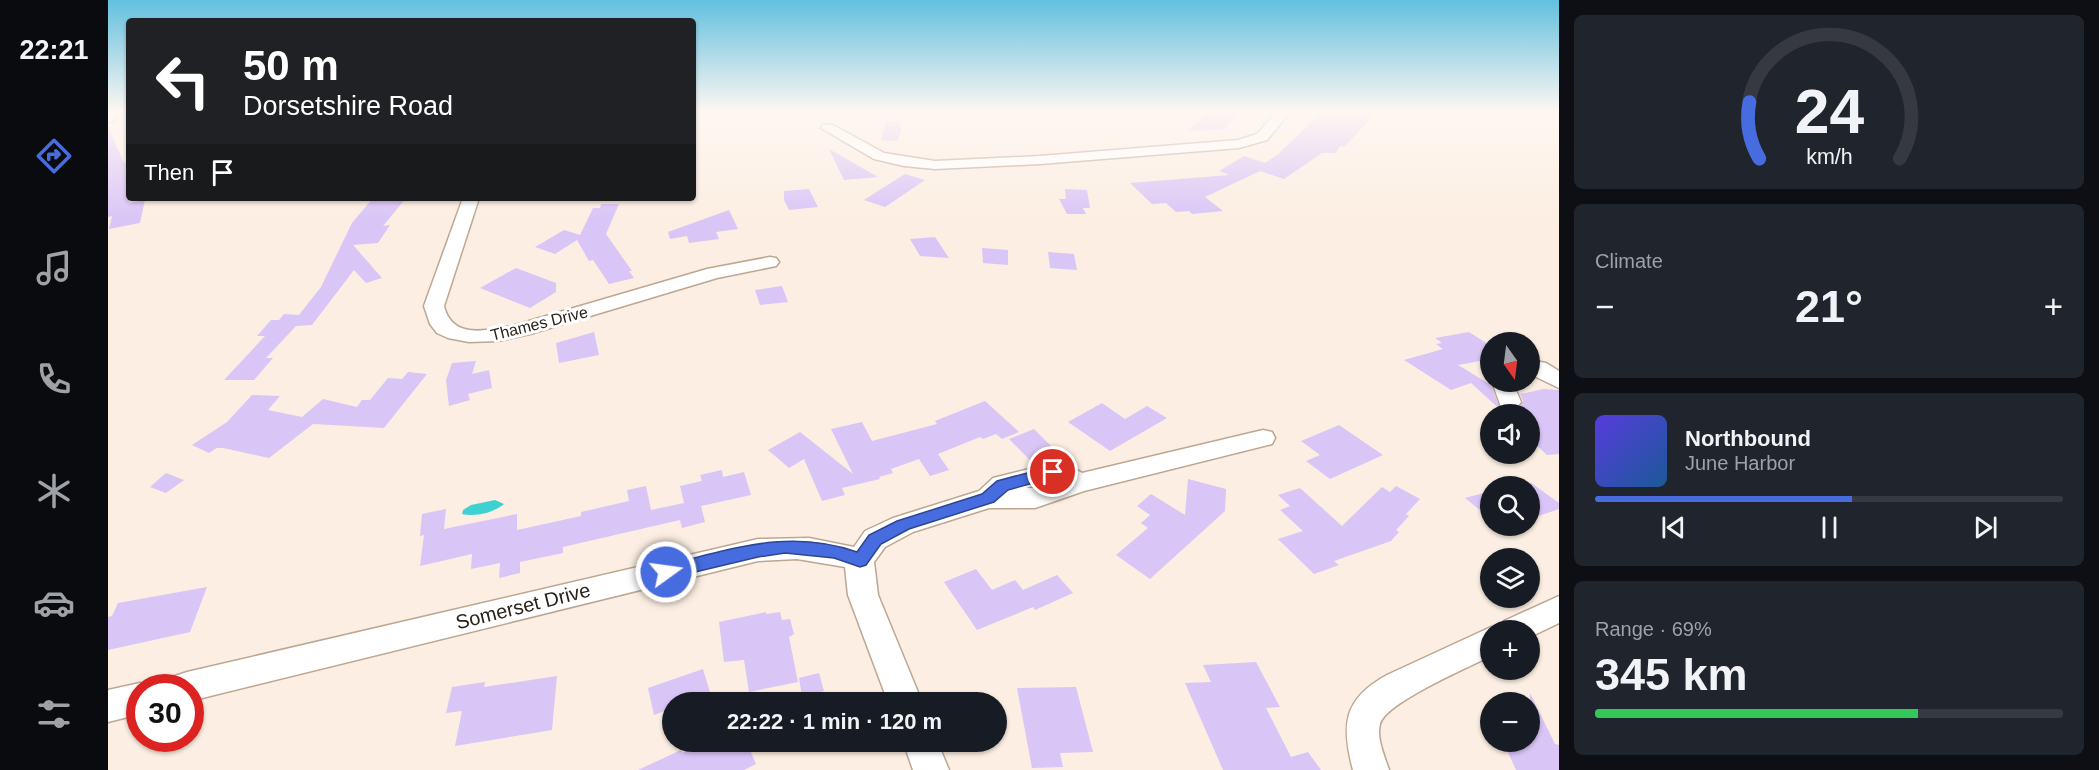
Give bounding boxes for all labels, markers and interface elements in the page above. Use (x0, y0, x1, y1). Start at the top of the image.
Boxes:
text: 22:21 (19, 35, 89, 65)
icon: left (144, 42, 222, 120)
text: 50 m (243, 42, 339, 89)
text: 24 (1794, 77, 1864, 146)
text: Dorsetshire Road (243, 91, 453, 121)
icon: directions (33, 135, 75, 177)
text: km/h (1806, 145, 1852, 169)
icon: arrive (206, 156, 239, 189)
text: Then (144, 160, 194, 185)
icon: music (33, 247, 75, 289)
text: Climate (1595, 250, 1663, 272)
text: 21° (1795, 281, 1863, 332)
text: − (1595, 288, 1614, 325)
text: + (2044, 288, 2063, 325)
street label: Thames Drive (489, 303, 590, 344)
north arrow (1480, 332, 1540, 392)
map controls (1480, 332, 1540, 752)
icon: phone (33, 358, 75, 400)
button: sound (1480, 404, 1540, 464)
text: Northbound (1685, 426, 1811, 451)
pin (1027, 446, 1078, 497)
text: June Harbor (1685, 452, 1795, 474)
icon: arrive (1036, 455, 1069, 488)
icon: climate (33, 470, 75, 512)
button: search (1480, 476, 1540, 536)
icon: previous (1657, 511, 1690, 544)
icon: pause (1813, 511, 1846, 544)
icon: next (1969, 511, 2002, 544)
position arrow (634, 540, 698, 604)
button: layers (1480, 548, 1540, 608)
street label: Somerset Drive (453, 579, 593, 633)
icon: car (33, 582, 75, 624)
text: Range · 69% (1595, 618, 1712, 640)
button: + (1480, 620, 1540, 680)
text: 345 km (1595, 649, 1748, 700)
speed limit sign: 30 (126, 674, 204, 752)
button: − (1480, 692, 1540, 752)
icon: filters (33, 693, 75, 735)
text: 22:22 · 1 min · 120 m (727, 709, 942, 734)

